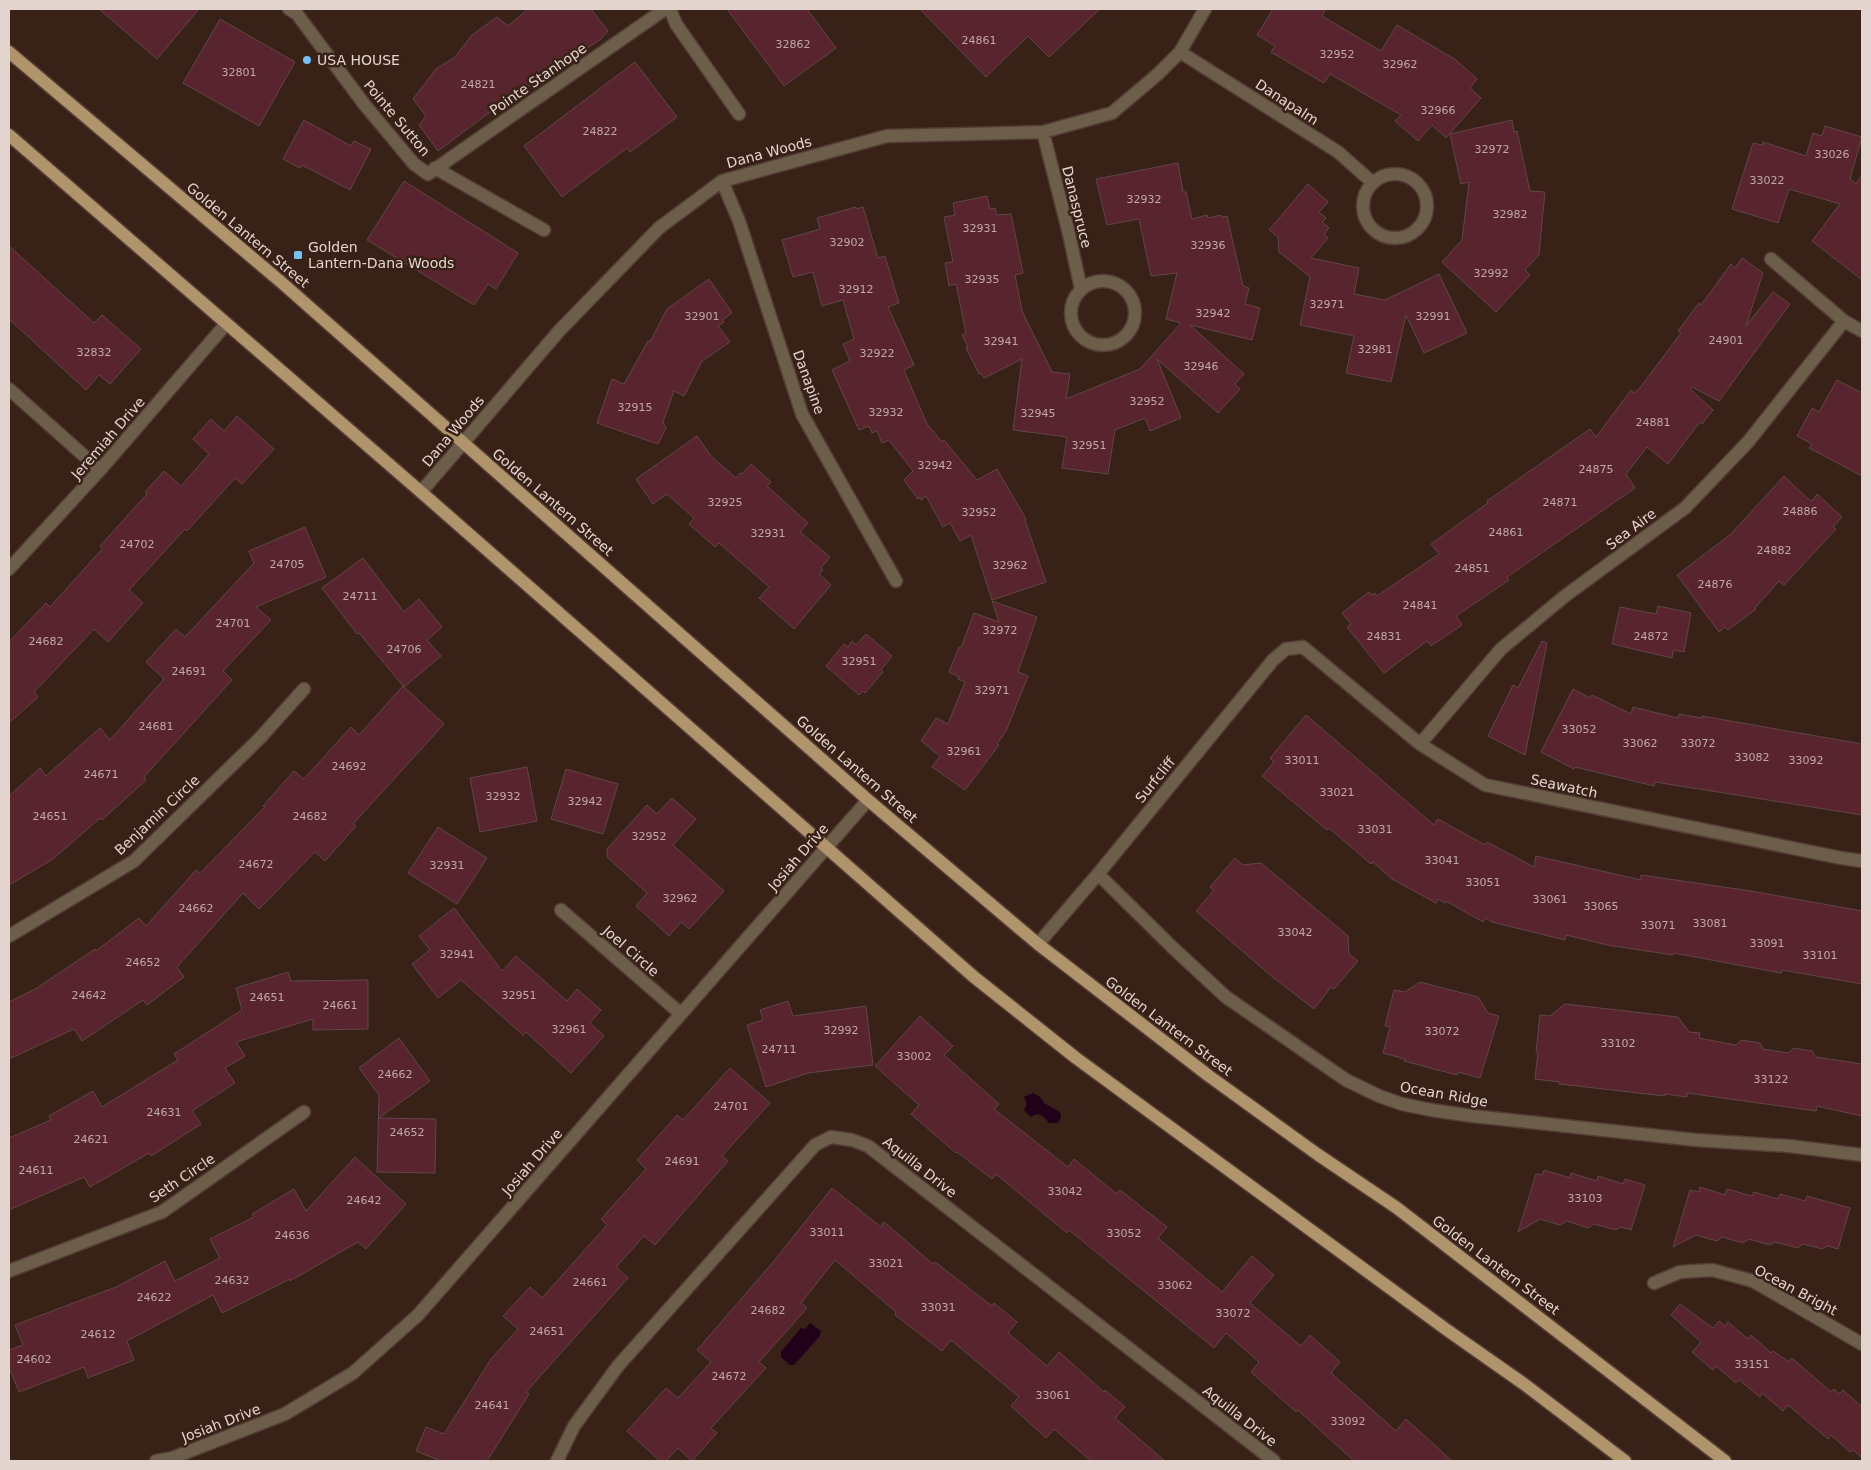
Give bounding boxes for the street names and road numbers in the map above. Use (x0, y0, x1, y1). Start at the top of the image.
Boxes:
street label: Pointe Stanhope (486, 40, 590, 118)
street label: Danapalm (1253, 76, 1321, 128)
street label: Pointe Sutton (361, 77, 433, 159)
street label: Dana Woods (725, 133, 813, 171)
street label: Danaspruce (1059, 164, 1095, 250)
street label: Golden Lantern Street (184, 179, 313, 291)
street label: Danapine (790, 348, 828, 416)
street label: Dana Woods (419, 392, 487, 470)
street label: Jeremiah Drive (67, 394, 148, 483)
street label: Golden Lantern Street (489, 445, 617, 559)
street label: Sea Aire (1603, 505, 1659, 553)
street label: Golden Lantern Street (793, 712, 921, 826)
street label: Surfcliff (1132, 754, 1178, 806)
street label: Seawatch (1529, 771, 1599, 801)
street label: Benjamin Circle (111, 772, 203, 858)
street label: Josiah Drive (764, 820, 831, 894)
street label: Joel Circle (599, 922, 662, 980)
street label: Golden Lantern Street (1102, 973, 1236, 1079)
street label: Ocean Ridge (1399, 1078, 1489, 1110)
street label: Josiah Drive (498, 1125, 565, 1199)
street label: Aquilla Drive (880, 1133, 960, 1201)
street label: Seth Circle (146, 1150, 218, 1206)
street label: Golden Lantern Street (1429, 1212, 1563, 1318)
street label: Ocean Bright (1752, 1261, 1841, 1319)
street label: Aquilla Drive (1200, 1382, 1280, 1450)
street label: Josiah Drive (178, 1401, 263, 1446)

